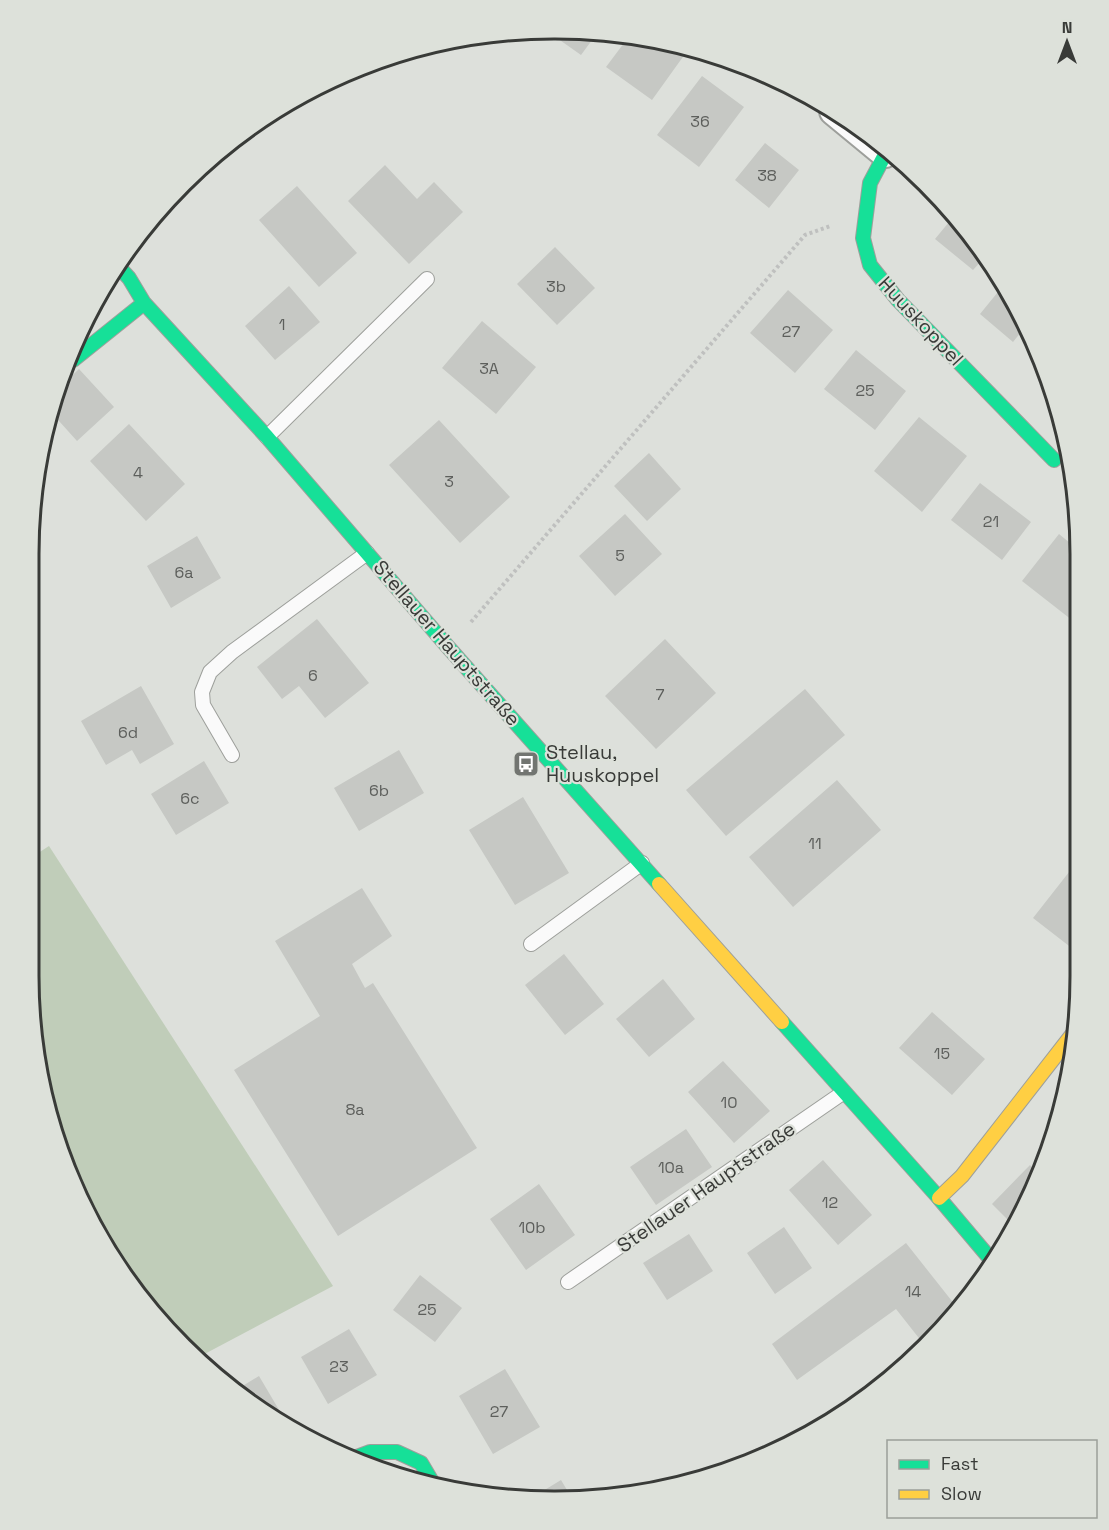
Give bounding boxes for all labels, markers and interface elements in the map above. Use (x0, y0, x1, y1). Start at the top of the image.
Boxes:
north arrow (1037, 12, 1097, 72)
text: N (1062, 17, 1072, 38)
house number: 36 (690, 111, 710, 132)
house number: 38 (757, 165, 777, 186)
street label: Huuskoppel (873, 271, 969, 371)
house number: 3b (546, 276, 566, 297)
house number: 1 (279, 314, 285, 335)
house number: 27 (782, 321, 800, 342)
house number: 3A (479, 358, 499, 379)
house number: 25 (855, 380, 875, 401)
house number: 4 (133, 462, 143, 483)
house number: 3 (444, 471, 454, 492)
house number: 21 (983, 511, 999, 532)
house number: 5 (615, 545, 625, 566)
street label: Stellauer Hauptstraße (368, 555, 526, 731)
house number: 6a (175, 562, 194, 583)
house number: 6 (308, 665, 318, 686)
house number: 7 (655, 684, 665, 705)
house number: 6d (118, 722, 138, 743)
place label: Stellau, Huuskoppel (546, 739, 659, 788)
bus stop icon: Stellau, Huuskoppel (511, 749, 541, 779)
house number: 6b (369, 780, 389, 801)
house number: 6c (180, 788, 200, 809)
house number: 11 (808, 833, 822, 854)
house number: 15 (934, 1043, 950, 1064)
house number: 10 (721, 1092, 737, 1113)
house number: 8a (345, 1099, 365, 1120)
street label: Stellauer Hauptstraße (612, 1116, 800, 1258)
house number: 10a (658, 1157, 684, 1178)
house number: 12 (822, 1192, 838, 1213)
house number: 10b (518, 1217, 546, 1238)
house number: 14 (905, 1281, 921, 1302)
house number: 25 (417, 1299, 437, 1320)
house number: 23 (329, 1356, 349, 1377)
house number: 27 (490, 1401, 508, 1422)
legend (887, 1440, 1097, 1518)
text: Fast (941, 1452, 978, 1475)
text: Slow (941, 1482, 982, 1505)

